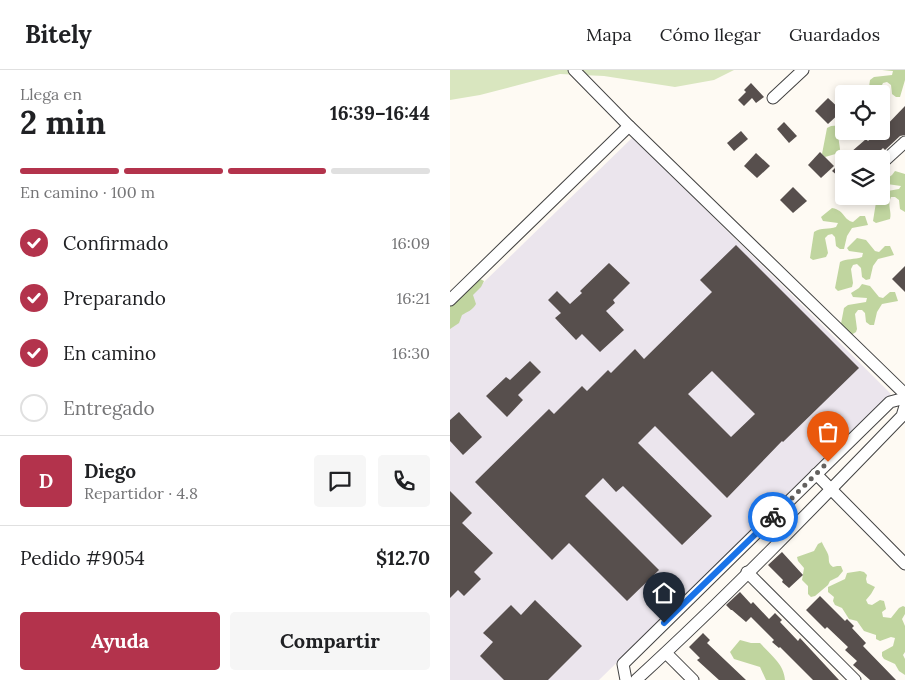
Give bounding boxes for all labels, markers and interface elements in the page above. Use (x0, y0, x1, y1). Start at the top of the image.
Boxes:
text: Bitely (25, 19, 92, 50)
text: Mapa (586, 23, 632, 46)
text: Cómo llegar (660, 23, 761, 46)
text: Guardados (789, 23, 880, 46)
text: Llega en (20, 84, 82, 104)
map controls (835, 85, 890, 205)
button: locate (835, 85, 890, 140)
text: 16:39–16:44 (330, 101, 430, 125)
text: 2 min (20, 102, 106, 143)
button: layers (835, 150, 890, 205)
text: En camino · 100 m (20, 182, 155, 202)
icon: check (20, 229, 48, 257)
text: Confirmado (63, 231, 168, 255)
text: 16:09 (392, 233, 430, 253)
icon: check (20, 284, 48, 312)
text: Preparando (63, 286, 166, 310)
text: 16:21 (397, 288, 430, 308)
icon: check (20, 339, 48, 367)
text: En camino (63, 341, 156, 365)
text: 16:30 (392, 343, 430, 363)
text: Entregado (63, 396, 155, 420)
pin (807, 411, 849, 462)
icon: bag (814, 418, 842, 446)
button: chat (314, 455, 366, 507)
button: phone (378, 455, 430, 507)
text: Diego (84, 459, 136, 483)
text: D (39, 469, 53, 493)
text: Repartidor · 4.8 (84, 483, 198, 503)
courier (748, 492, 798, 542)
icon: bike (759, 503, 787, 531)
text: Pedido #9054 (20, 546, 145, 570)
text: $12.70 (376, 546, 430, 570)
pin (643, 572, 685, 623)
icon: home (650, 579, 678, 607)
button: Ayuda (20, 612, 220, 670)
button: Compartir (230, 612, 430, 670)

